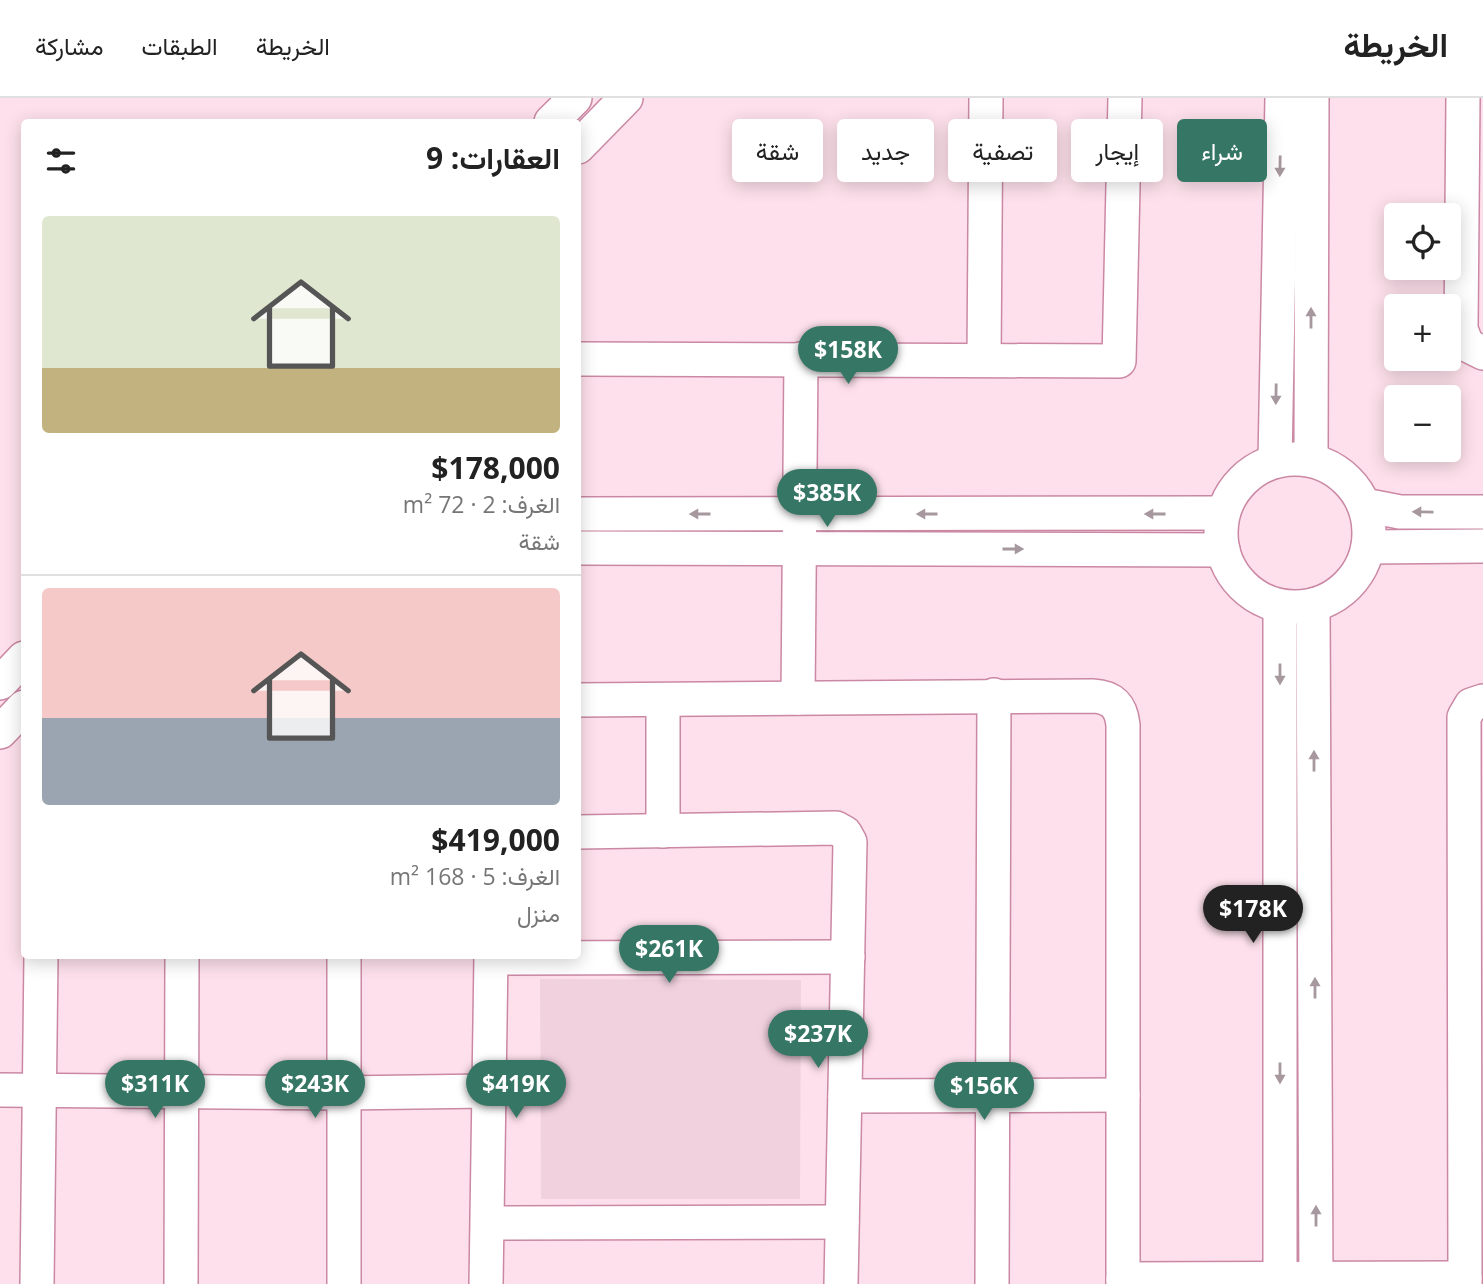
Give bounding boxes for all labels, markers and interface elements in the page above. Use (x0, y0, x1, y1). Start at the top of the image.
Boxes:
text: الخريطة (1344, 22, 1448, 67)
text: مشاركة (35, 29, 103, 62)
text: الطبقات (141, 29, 218, 62)
text: الخريطة (256, 29, 330, 62)
chip: شقة (732, 119, 823, 182)
chip: جديد (837, 119, 934, 182)
chip: تصفية (948, 119, 1057, 182)
chip: إيجار (1071, 119, 1163, 182)
chip: شراء (1177, 119, 1267, 182)
text: العقارات: 9 (426, 137, 560, 178)
icon: filters (42, 142, 80, 180)
one-way arrow (1275, 155, 1286, 177)
map controls (1384, 203, 1461, 462)
button: locate (1384, 203, 1461, 280)
icon: home (238, 261, 364, 387)
button: + (1384, 294, 1461, 371)
one-way arrow (1305, 307, 1317, 329)
pin: $158K (799, 327, 897, 386)
text: $158K (814, 333, 882, 365)
one-way arrow (1271, 383, 1282, 405)
button: − (1384, 385, 1461, 462)
text: $178,000 (431, 447, 560, 488)
pin: $385K (778, 470, 876, 529)
text: $385K (793, 476, 861, 508)
text: الغرف: 2 · 72 m² (403, 488, 560, 520)
one-way arrow (1412, 507, 1434, 518)
one-way arrow (689, 508, 711, 520)
one-way arrow (916, 508, 938, 520)
one-way arrow (1144, 508, 1166, 520)
text: شقة (518, 525, 560, 557)
one-way arrow (1002, 543, 1024, 555)
icon: home (238, 633, 364, 759)
one-way arrow (1274, 663, 1286, 685)
one-way arrow (1308, 750, 1320, 772)
text: $419,000 (431, 819, 560, 860)
text: الغرف: 5 · 168 m² (390, 860, 560, 892)
pin: $178K (1204, 886, 1302, 945)
text: $178K (1219, 892, 1287, 924)
text: منزل (517, 897, 560, 929)
pin: $261K (620, 926, 718, 985)
text: $261K (635, 932, 703, 964)
one-way arrow (1309, 977, 1321, 999)
pin: $237K (769, 1010, 867, 1070)
text: $237K (784, 1017, 852, 1049)
pin: $311K (106, 1060, 204, 1120)
pin: $243K (266, 1060, 364, 1120)
pin: $419K (467, 1060, 565, 1120)
pin: $156K (935, 1062, 1033, 1122)
one-way arrow (1274, 1062, 1286, 1084)
text: $311K (121, 1067, 189, 1099)
text: $243K (281, 1067, 349, 1099)
text: $419K (482, 1067, 550, 1099)
text: $156K (950, 1069, 1018, 1101)
one-way arrow (1310, 1205, 1322, 1227)

